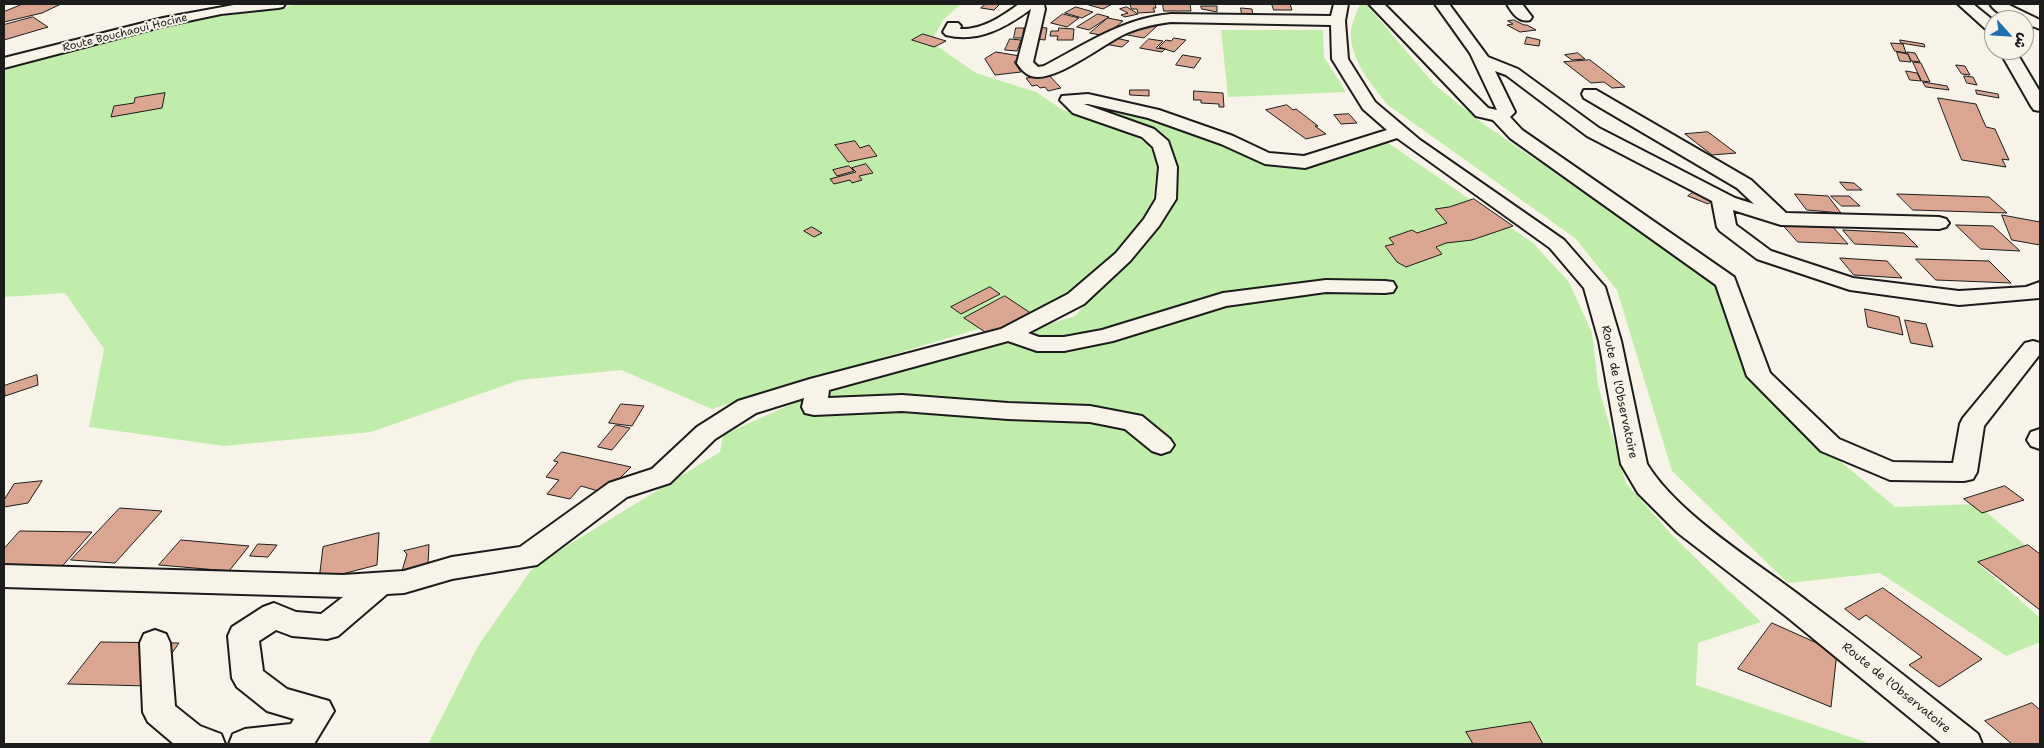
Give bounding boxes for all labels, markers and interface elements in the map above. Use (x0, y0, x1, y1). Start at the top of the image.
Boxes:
north arrow (1984, 10, 2034, 60)
street label: Route Bouchaoui Hocine (61, 11, 189, 55)
text: ش (2010, 30, 2033, 52)
street label: Route de l'Observatoire (1598, 324, 1640, 460)
street label: Route de l'Observatoire (1839, 640, 1953, 736)

